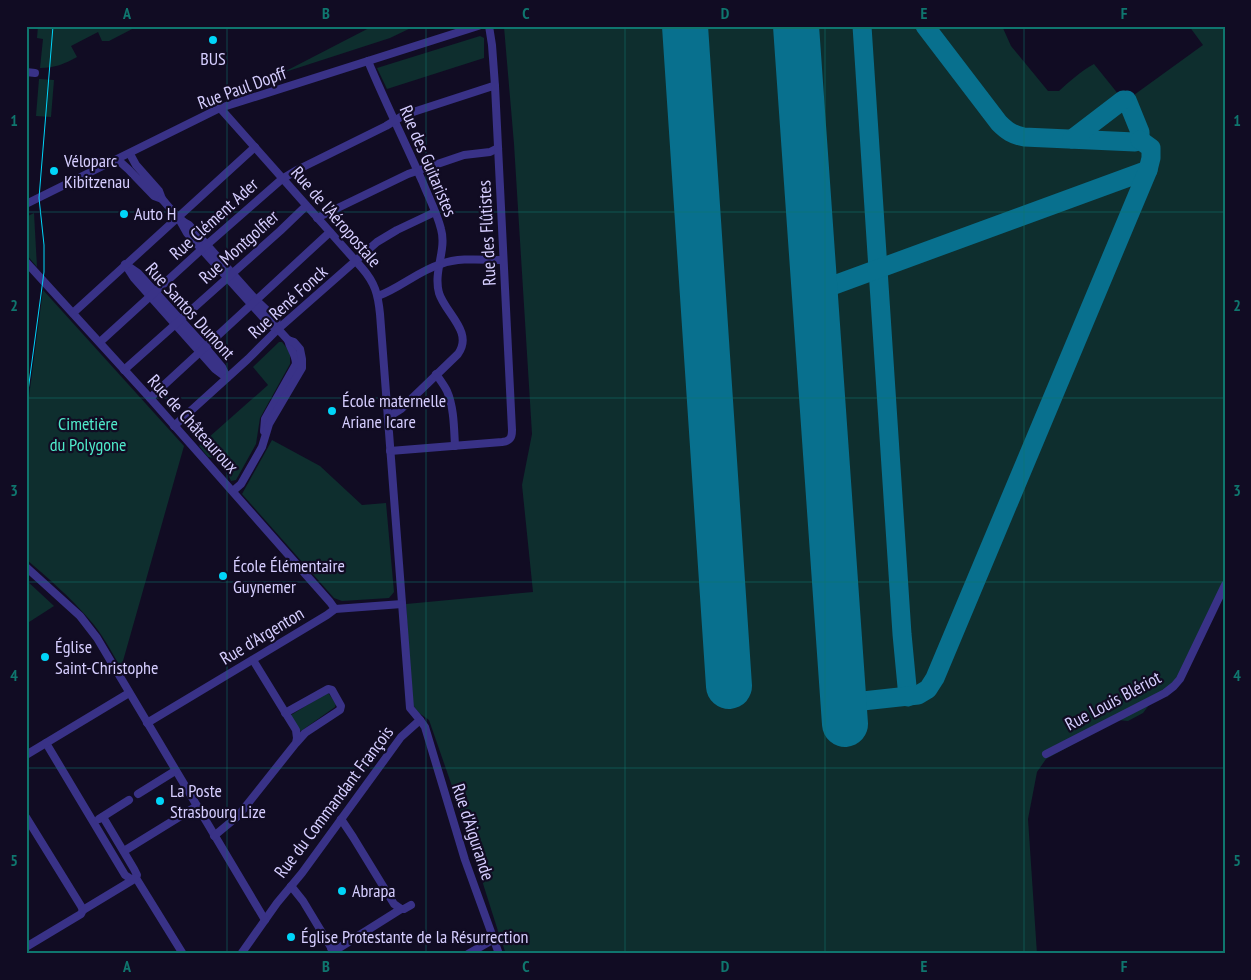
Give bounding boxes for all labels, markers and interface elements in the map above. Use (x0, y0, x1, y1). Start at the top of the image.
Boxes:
text: A (122, 3, 132, 23)
text: B (322, 3, 330, 23)
text: C (522, 3, 530, 23)
text: D (721, 3, 730, 23)
text: E (921, 3, 928, 23)
text: F (1121, 3, 1128, 23)
marker: BUS (207, 34, 219, 46)
place label: BUS (200, 47, 226, 70)
street label: Rue Paul Dopff (194, 60, 291, 114)
street label: Rue des Guitaristes (395, 102, 462, 220)
text: 1 (10, 110, 18, 130)
text: 1 (1233, 110, 1241, 130)
place label: Véloparc Kibitzenau (63, 149, 130, 193)
street label: Rue de l'Aéropostale (286, 161, 387, 272)
marker: Véloparc Kibitzenau (48, 165, 60, 177)
street label: Rue Clément Ader (165, 173, 263, 265)
street label: Rue des Flûtistes (472, 180, 501, 286)
place label: Auto H (134, 202, 176, 225)
street label: Rue Montgolfier (194, 205, 283, 289)
marker: Auto H (118, 208, 130, 220)
street label: Rue Santos Dumont (141, 257, 240, 364)
street label: Rue René Fonck (243, 260, 332, 343)
text: 2 (10, 295, 18, 315)
text: 2 (1233, 295, 1241, 315)
street label: Rue de Châteauroux (143, 369, 244, 478)
place label: École maternelle Ariane Icare (342, 389, 446, 433)
marker: École maternelle Ariane Icare (326, 405, 338, 417)
park label: Cimetière du Polygone (50, 412, 126, 456)
text: 3 (10, 480, 18, 500)
text: 3 (1233, 480, 1241, 500)
place label: École Élémentaire Guynemer (233, 554, 345, 598)
marker: École Élémentaire Guynemer (217, 570, 229, 582)
street label: Rue d'Argenton (216, 602, 308, 670)
place label: Église Saint-Christophe (55, 635, 158, 679)
marker: Église Saint-Christophe (39, 651, 51, 663)
text: 4 (10, 665, 18, 685)
text: 4 (1233, 665, 1241, 685)
street label: Rue Louis Blériot (1061, 666, 1165, 735)
street label: Rue du Commandant François (269, 721, 398, 882)
place label: La Poste Strasbourg Lize (170, 779, 266, 823)
street label: Rue d'Aigurande (447, 781, 500, 883)
marker: La Poste Strasbourg Lize (154, 795, 166, 807)
text: 5 (10, 850, 18, 870)
text: 5 (1233, 850, 1241, 870)
place label: Abrapa (352, 879, 396, 902)
marker: Abrapa (336, 885, 348, 897)
place label: Église Protestante de la Résurrection (301, 925, 528, 948)
marker: Église Protestante de la Résurrection (285, 931, 297, 943)
text: A (122, 956, 132, 976)
text: B (322, 956, 330, 976)
text: C (522, 956, 530, 976)
text: D (721, 956, 730, 976)
text: E (921, 956, 928, 976)
text: F (1121, 956, 1128, 976)

